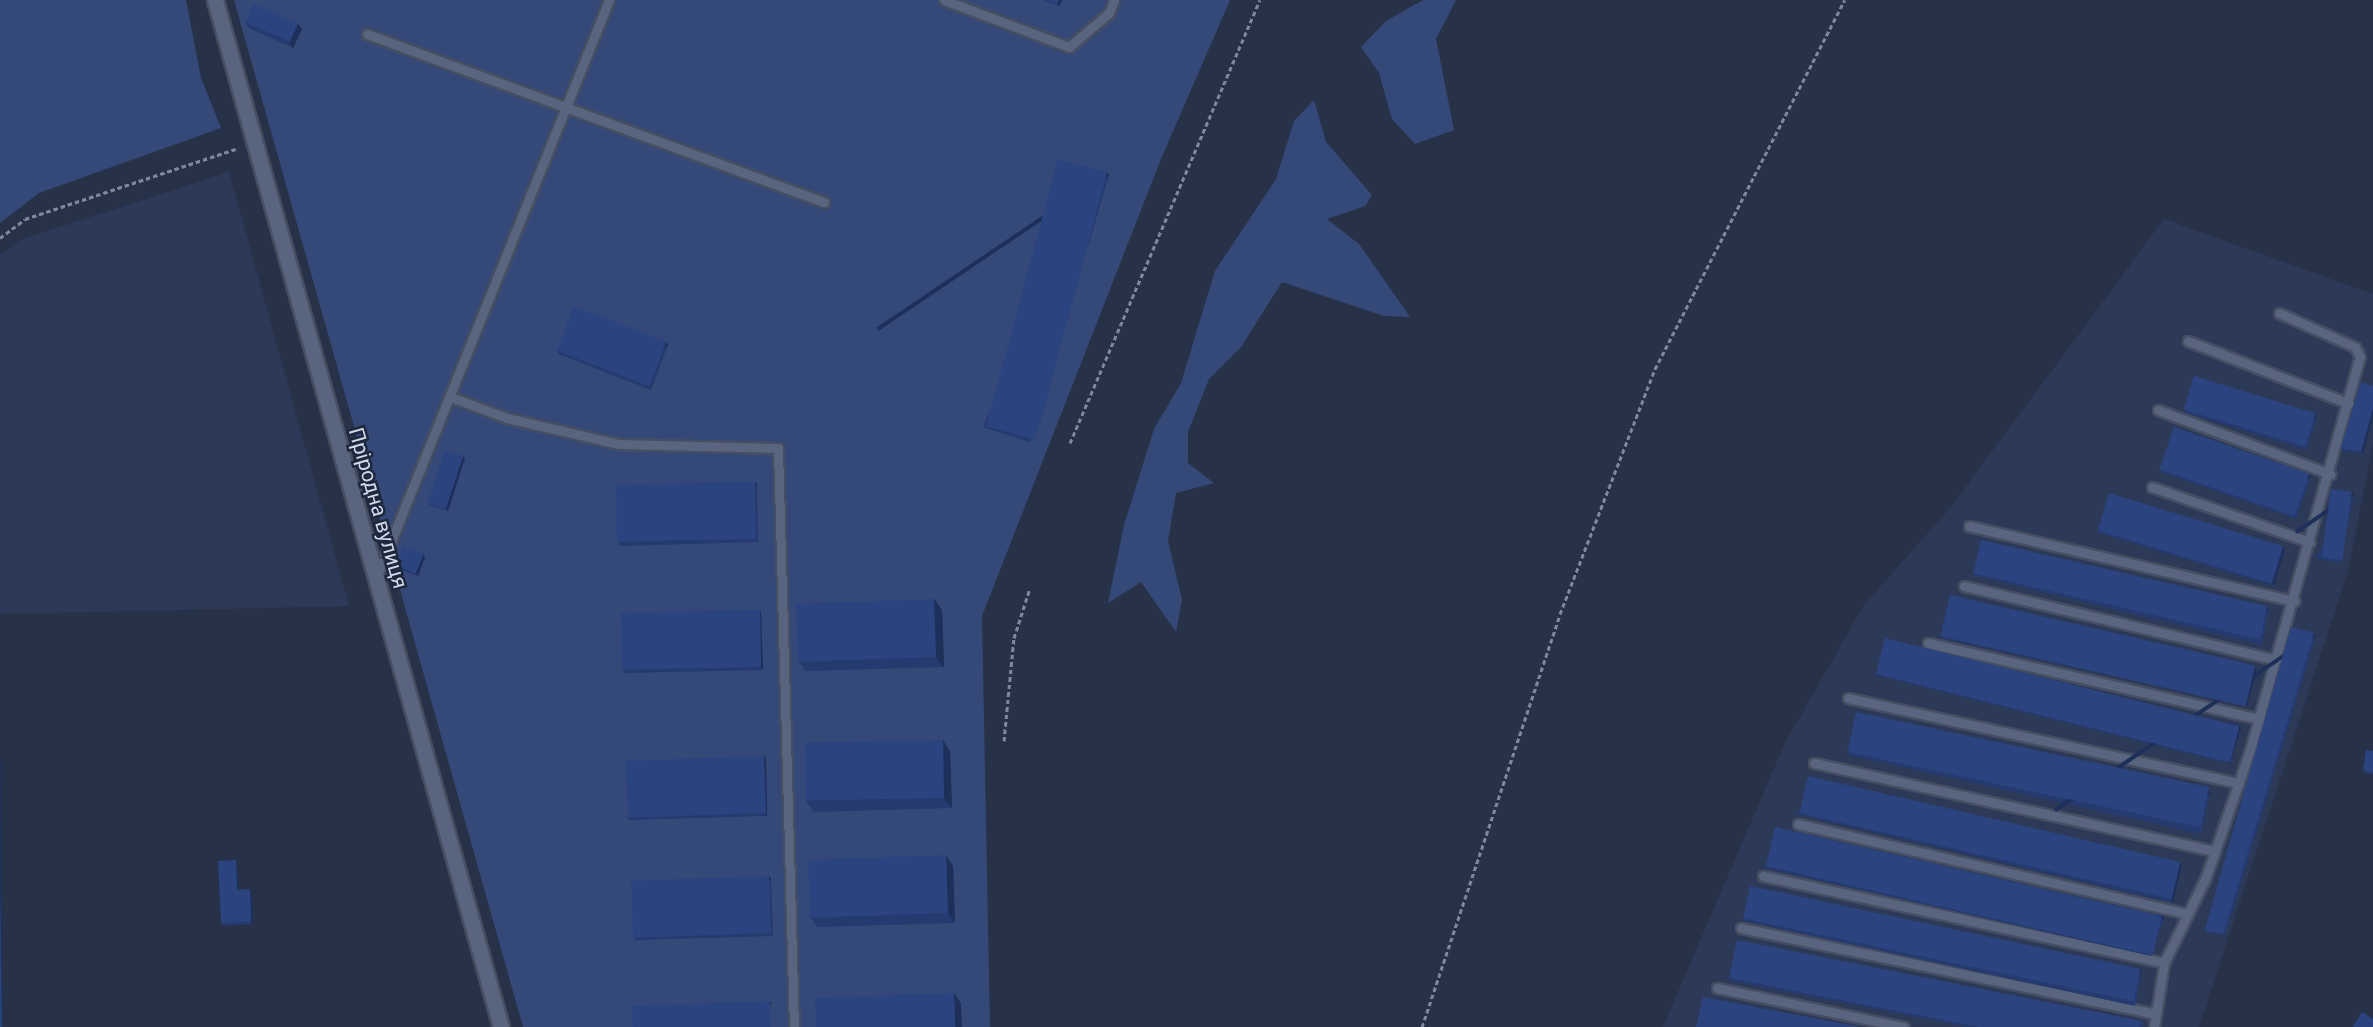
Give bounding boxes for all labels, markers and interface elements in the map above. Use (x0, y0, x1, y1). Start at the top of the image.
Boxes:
street label: Пріродна вулиця (343, 425, 413, 591)

